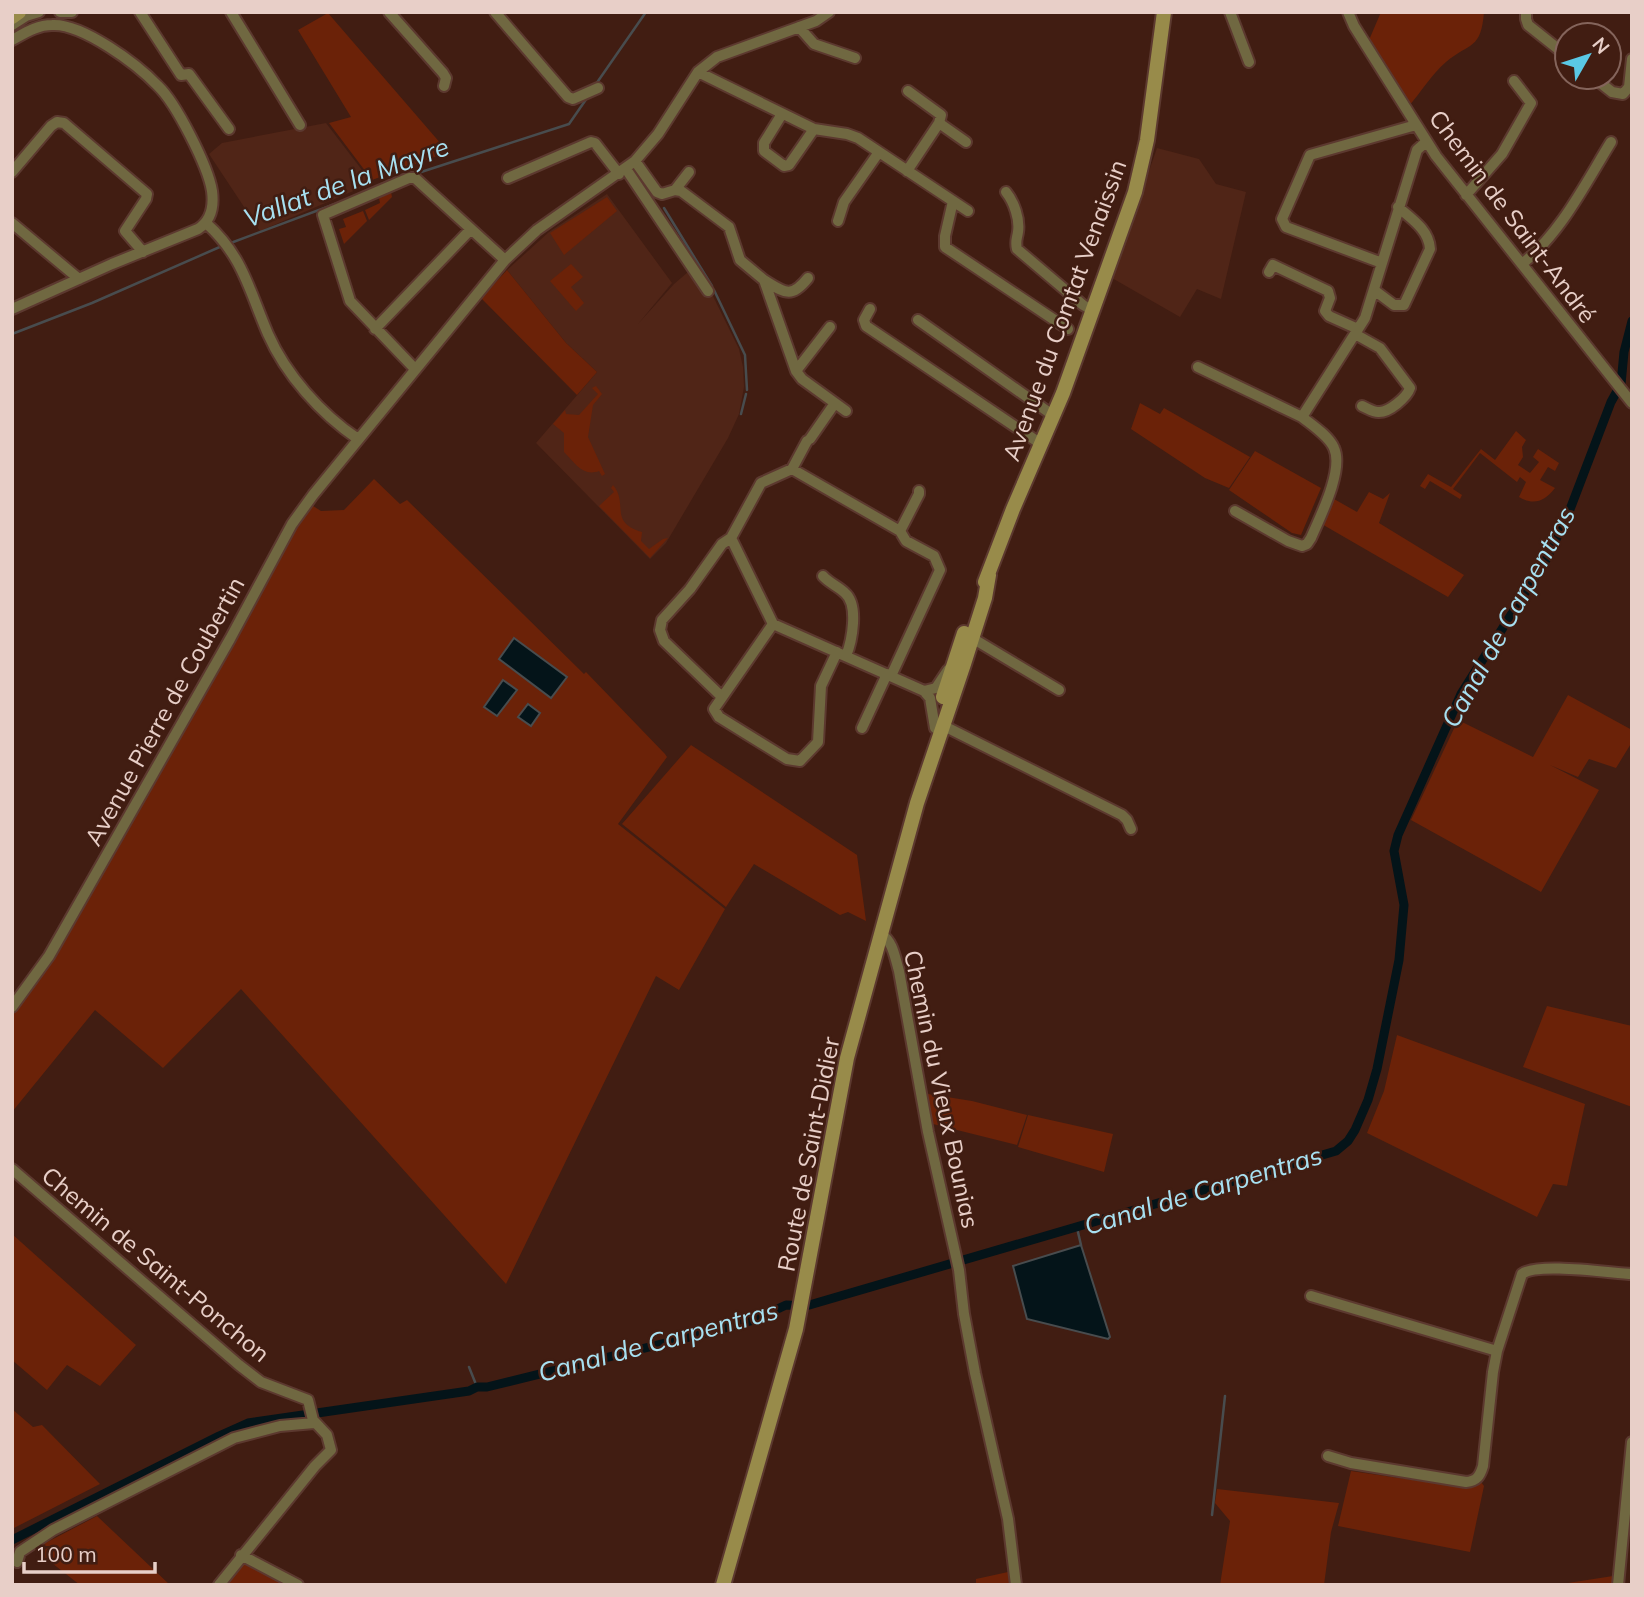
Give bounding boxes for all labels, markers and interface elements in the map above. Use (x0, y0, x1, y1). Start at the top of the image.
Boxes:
north arrow (1553, 21, 1623, 91)
text: N (1587, 32, 1615, 58)
street label: Chemin de Saint-André (1423, 103, 1603, 329)
water label: Vallat de la Mayre (239, 130, 453, 234)
street label: Avenue du Comtat Venaissin (995, 155, 1133, 465)
water label: Canal de Carpentras (1434, 501, 1582, 733)
street label: Avenue Pierre de Coubertin (78, 571, 250, 851)
street label: Chemin du Vieux Bounias (898, 947, 986, 1231)
street label: Route de Saint-Didier (771, 1034, 846, 1274)
water label: Canal de Carpentras (1080, 1138, 1326, 1242)
street label: Chemin de Saint-Ponchon (36, 1160, 276, 1368)
water label: Canal de Carpentras (534, 1293, 782, 1389)
scale bar (24, 1530, 156, 1574)
text: 100 m (35, 1541, 97, 1567)

